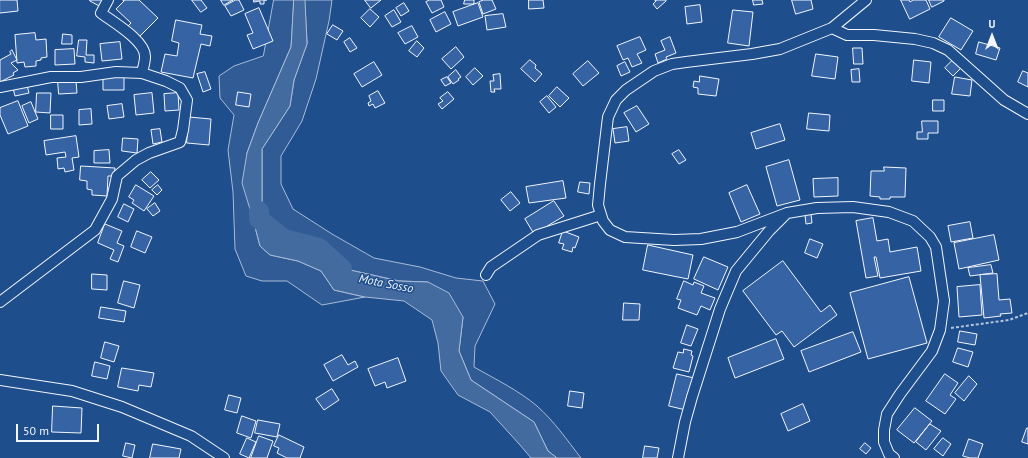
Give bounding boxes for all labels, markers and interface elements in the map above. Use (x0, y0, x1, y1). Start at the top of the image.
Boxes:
north arrow (972, 16, 1012, 56)
text: U (989, 17, 995, 31)
water label: Mota Sosso (357, 272, 415, 296)
scale bar (18, 416, 101, 442)
text: 50 m (23, 423, 49, 438)

